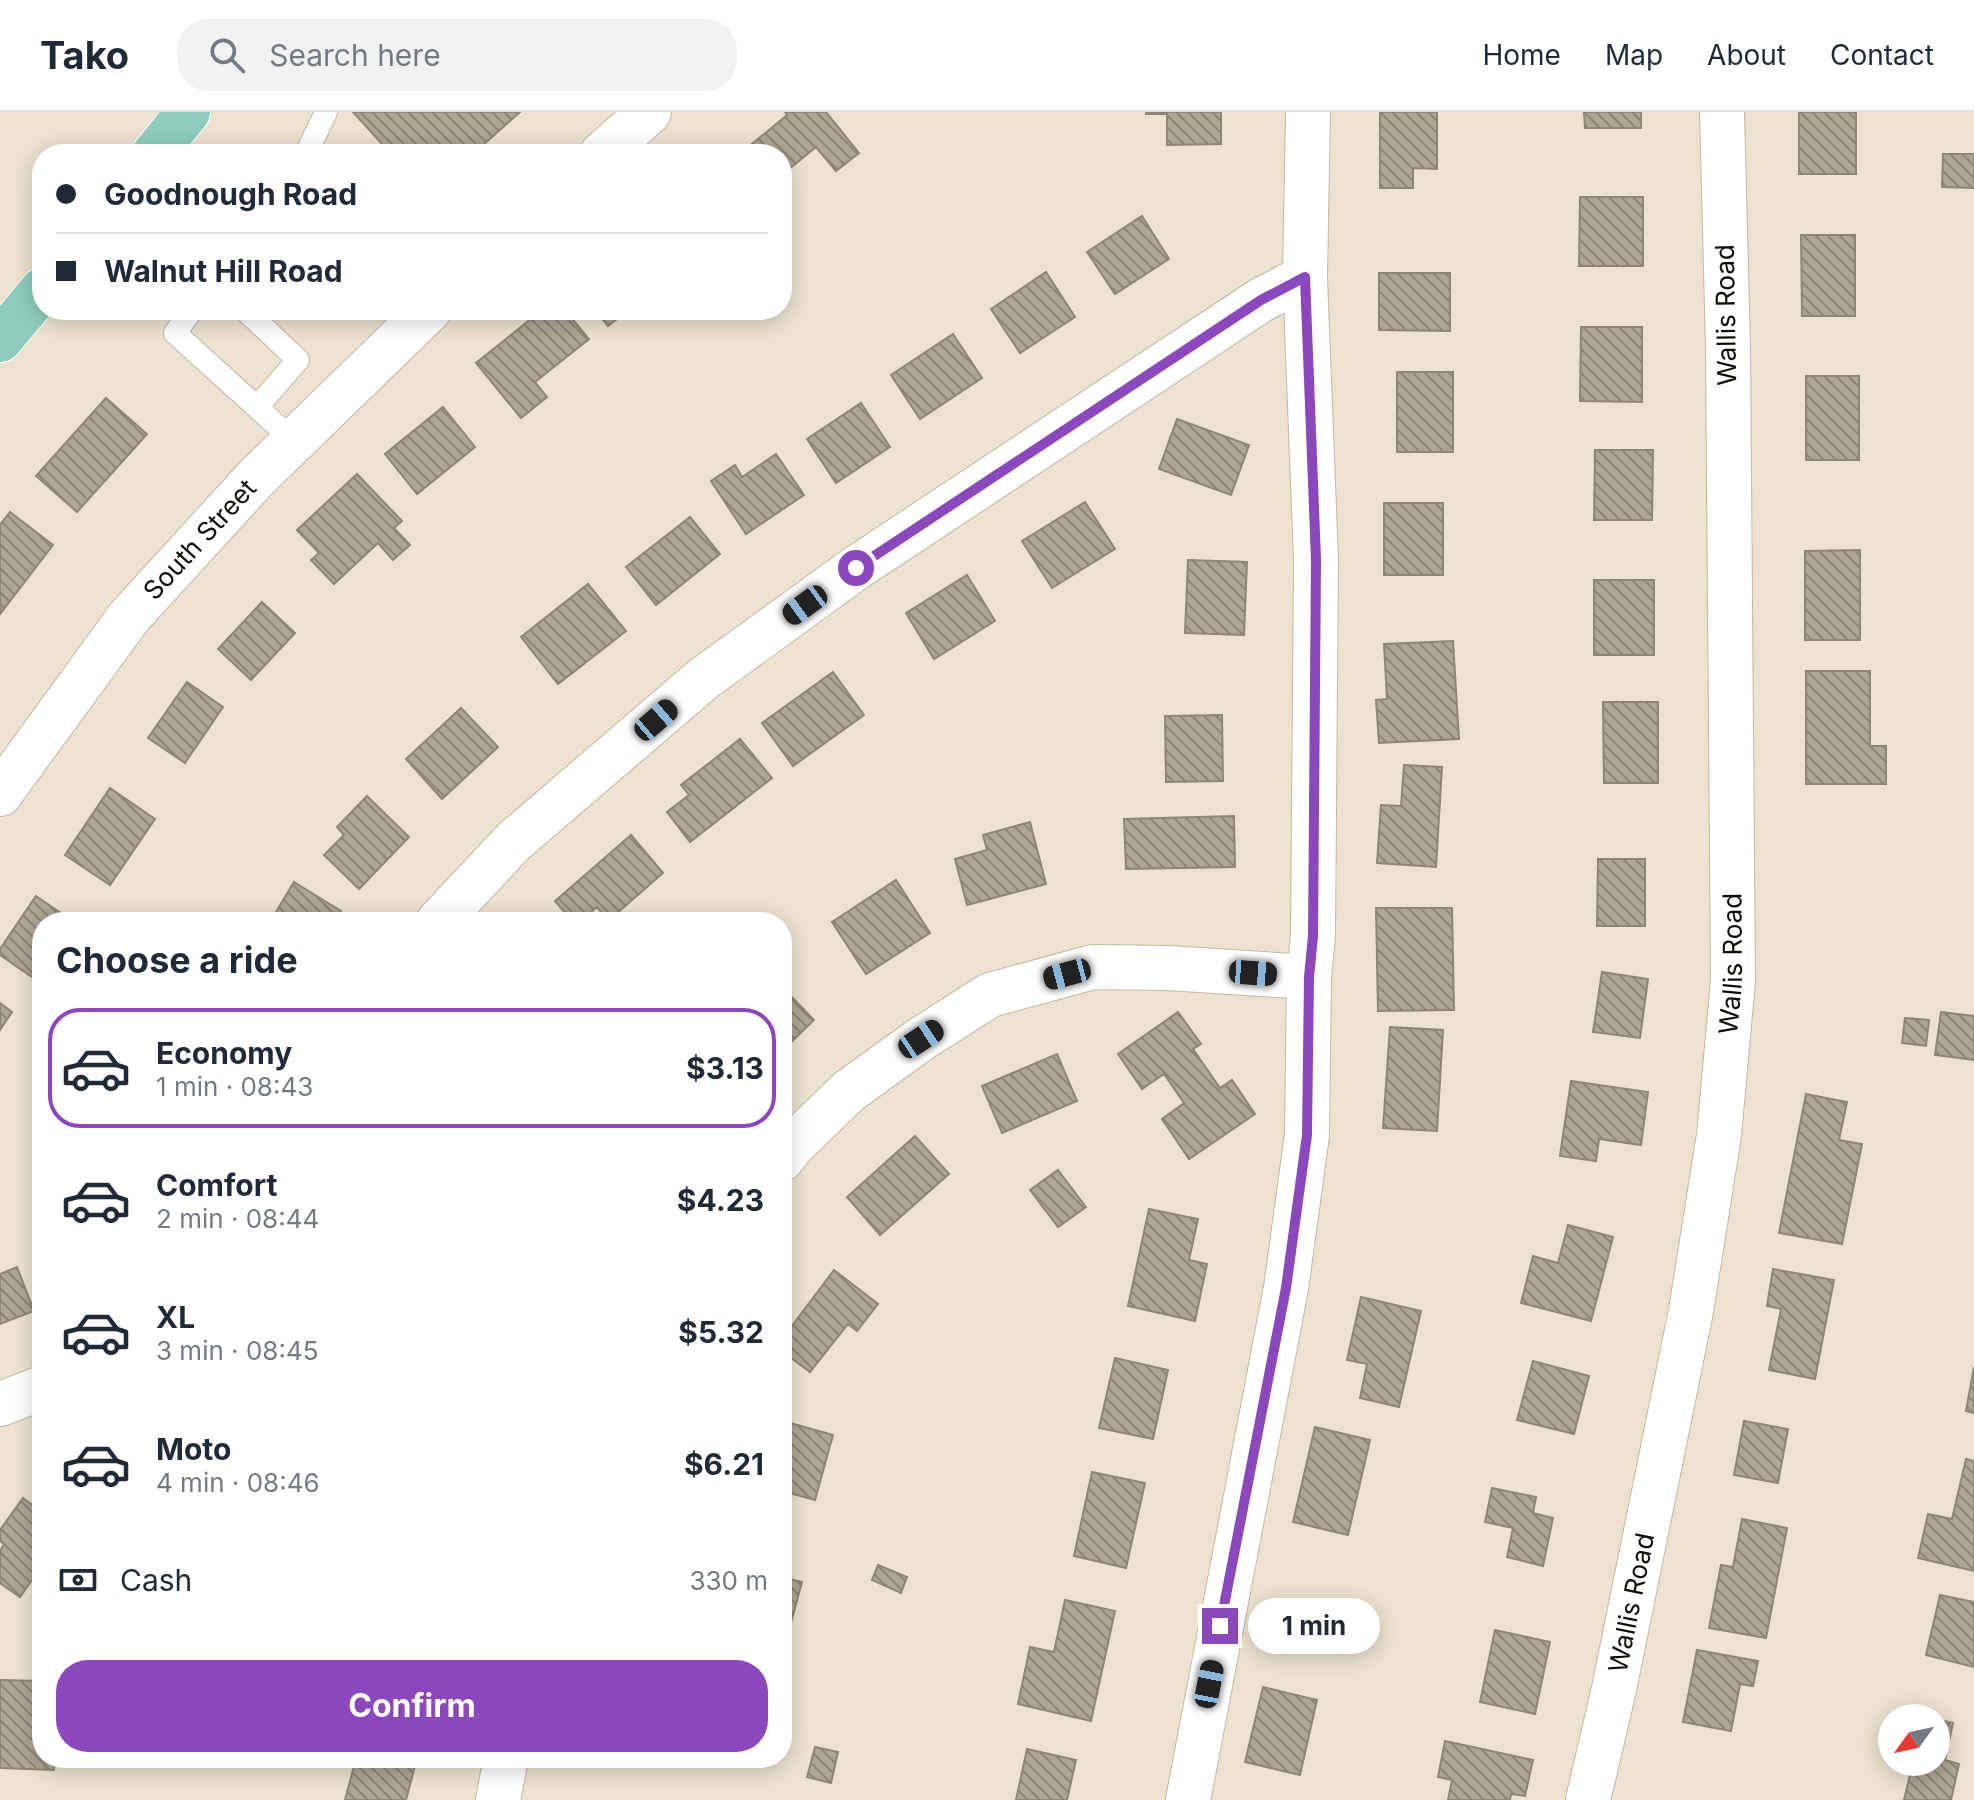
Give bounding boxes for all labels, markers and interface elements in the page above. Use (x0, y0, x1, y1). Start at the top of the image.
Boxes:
search box (177, 19, 737, 91)
text: Tako (40, 32, 129, 78)
icon: search (205, 33, 249, 77)
text: Search here (269, 37, 441, 73)
text: Home (1482, 38, 1561, 72)
text: Map (1605, 38, 1663, 72)
text: About (1707, 38, 1786, 72)
text: Contact (1830, 38, 1934, 72)
text: Goodnough Road (104, 176, 357, 212)
street label: Wallis Road (1709, 244, 1742, 386)
text: Walnut Hill Road (104, 253, 343, 289)
street label: South Street (137, 472, 262, 606)
route start (838, 550, 874, 586)
car (779, 581, 831, 629)
car (630, 695, 682, 745)
street label: Wallis Road (1712, 893, 1748, 1036)
text: Choose a ride (56, 938, 298, 982)
car (1041, 956, 1093, 992)
car (1228, 959, 1278, 987)
car (894, 1016, 948, 1062)
icon: car (60, 1032, 132, 1104)
text: Economy (156, 1035, 292, 1071)
text: $3.13 (686, 1050, 764, 1086)
text: 1 min · 08:43 (156, 1071, 313, 1102)
icon: car (60, 1164, 132, 1236)
text: Comfort (156, 1167, 277, 1203)
text: $4.23 (677, 1182, 764, 1218)
text: 2 min · 08:44 (156, 1203, 319, 1234)
icon: car (60, 1296, 132, 1368)
text: XL (156, 1299, 195, 1335)
text: $5.32 (678, 1314, 764, 1350)
text: 3 min · 08:45 (156, 1335, 319, 1366)
icon: car (60, 1428, 132, 1500)
text: Moto (156, 1431, 231, 1467)
text: $6.21 (684, 1446, 764, 1482)
text: 4 min · 08:46 (156, 1467, 320, 1498)
street label: Wallis Road (1602, 1530, 1660, 1675)
icon: cash (56, 1558, 100, 1602)
text: Cash (120, 1562, 192, 1598)
text: 330 m (689, 1565, 768, 1596)
callout: 1 min (1248, 1598, 1380, 1654)
route end (1202, 1608, 1238, 1644)
text: 1 min (1282, 1610, 1346, 1641)
car (1193, 1658, 1225, 1710)
button: Confirm (56, 1660, 768, 1752)
north arrow (1878, 1704, 1950, 1776)
map controls (1878, 1704, 1950, 1776)

